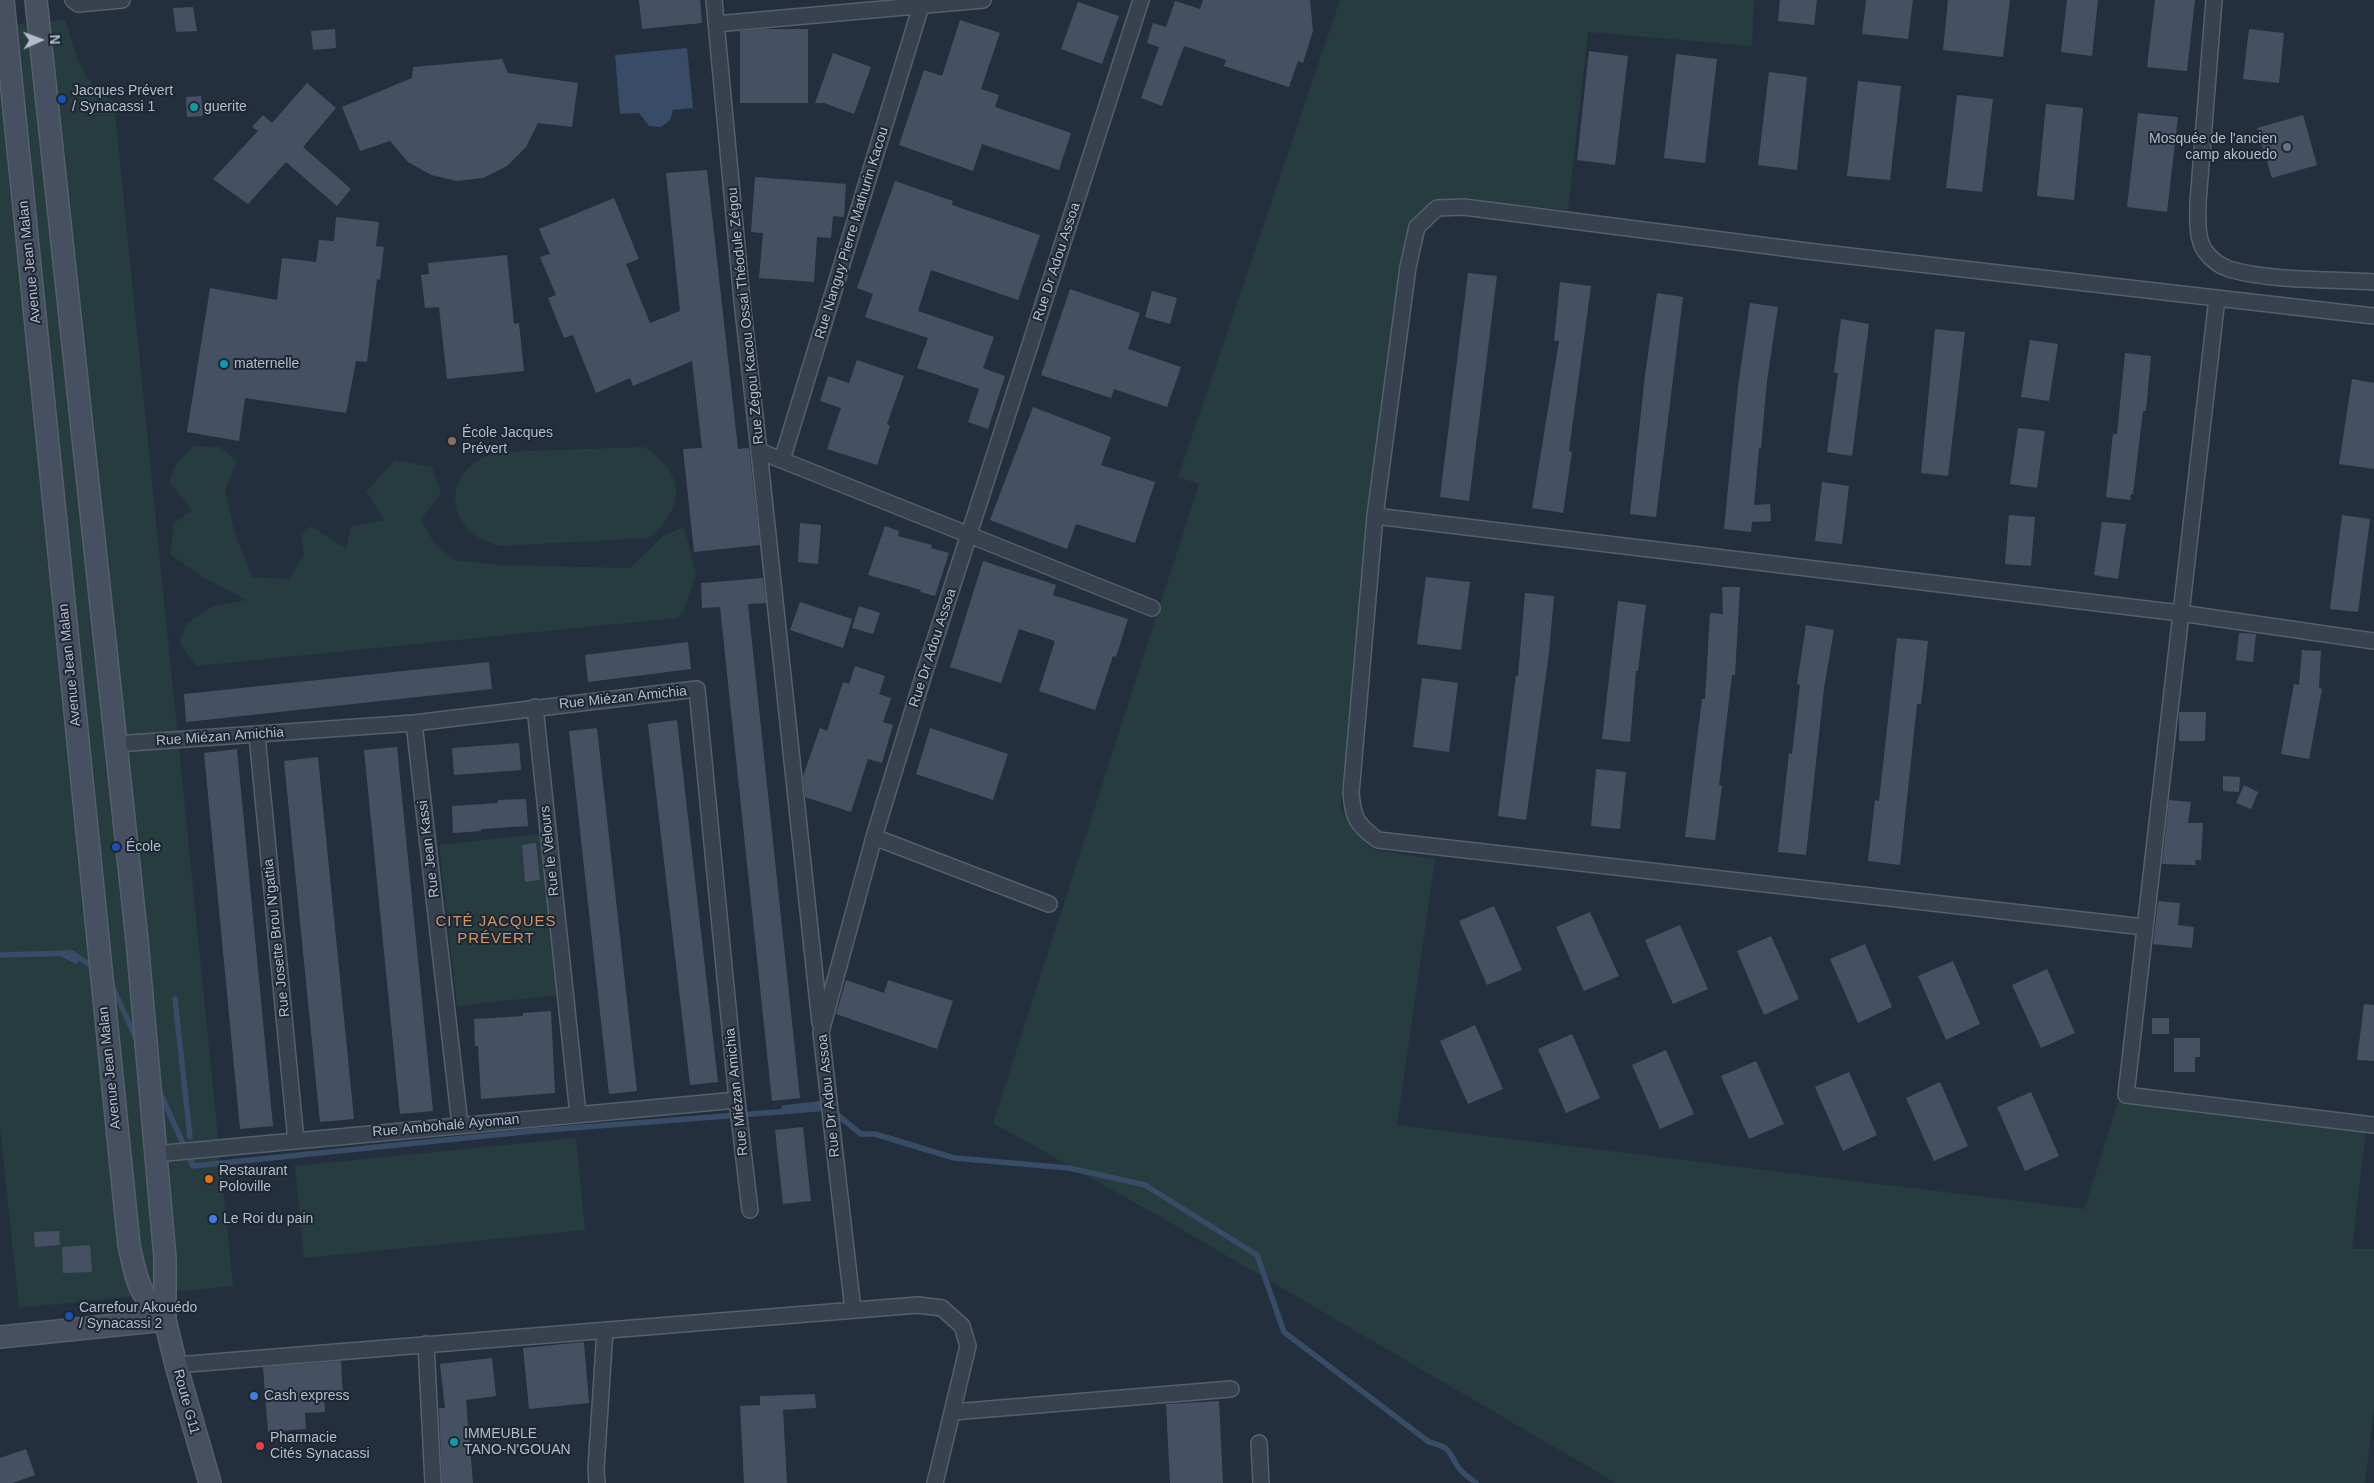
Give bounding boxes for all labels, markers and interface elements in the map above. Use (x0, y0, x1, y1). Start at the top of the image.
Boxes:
north arrow (15, 15, 65, 65)
text: N (47, 34, 63, 45)
place label: Jacques Prévert / Synacassi 1 (72, 83, 173, 115)
marker: Jacques Prévert / Synacassi 1 (56, 93, 68, 105)
place label: guerite (204, 99, 247, 115)
marker: guerite (188, 101, 200, 113)
street label: Rue Nanguy Pierre Mathurin Kacou (812, 125, 892, 341)
place label: Mosquée de l'ancien camp akouedo (2149, 131, 2277, 164)
marker: Mosquée de l'ancien camp akouedo (2281, 141, 2293, 153)
street label: Rue Zégou Kacou Ossai Théodule Zégou (724, 187, 768, 445)
street label: Avenue Jean Malan (15, 200, 45, 324)
street label: Rue Dr Adou Assoa (1030, 201, 1084, 323)
place label: maternelle (234, 356, 299, 372)
marker: maternelle (218, 358, 230, 370)
place label: École Jacques Prévert (462, 425, 553, 458)
marker: École Jacques Prévert (446, 435, 458, 447)
street label: Rue Dr Adou Assoa (906, 587, 960, 709)
street label: Avenue Jean Malan (55, 603, 85, 727)
street label: Rue Miézan Amichia (558, 683, 688, 713)
street label: Rue Miézan Amichia (155, 724, 285, 750)
street label: Rue Jean Kassi (415, 799, 443, 899)
street label: Rue le Velours (537, 805, 563, 897)
place label: École (126, 839, 161, 855)
marker: École (110, 841, 122, 853)
street label: Rue Josette Brou N'gattia (260, 858, 294, 1018)
district label: CITÉ JACQUES PRÉVERT (434, 913, 558, 948)
street label: Avenue Jean Malan (95, 1006, 125, 1130)
street label: Rue Miézan Amichia (722, 1027, 752, 1157)
street label: Rue Dr Adou Assoa (814, 1034, 844, 1158)
street label: Rue Ambohalé Ayoman (372, 1111, 520, 1141)
place label: Restaurant Poloville (219, 1163, 287, 1196)
marker: Restaurant Poloville (203, 1173, 215, 1185)
place label: Le Roi du pain (223, 1211, 313, 1227)
marker: Le Roi du pain (207, 1213, 219, 1225)
place label: Carrefour Akouédo / Synacassi 2 (79, 1300, 197, 1332)
marker: Carrefour Akouédo / Synacassi 2 (63, 1310, 75, 1322)
street label: Route G11 (169, 1368, 203, 1436)
place label: Cash express (264, 1388, 350, 1404)
marker: Cash express (248, 1390, 260, 1402)
place label: IMMEUBLE TANO-N'GOUAN (464, 1426, 571, 1458)
place label: Pharmacie Cités Synacassi (270, 1430, 370, 1462)
marker: IMMEUBLE TANO-N'GOUAN (448, 1436, 460, 1448)
marker: Pharmacie Cités Synacassi (254, 1440, 266, 1452)

